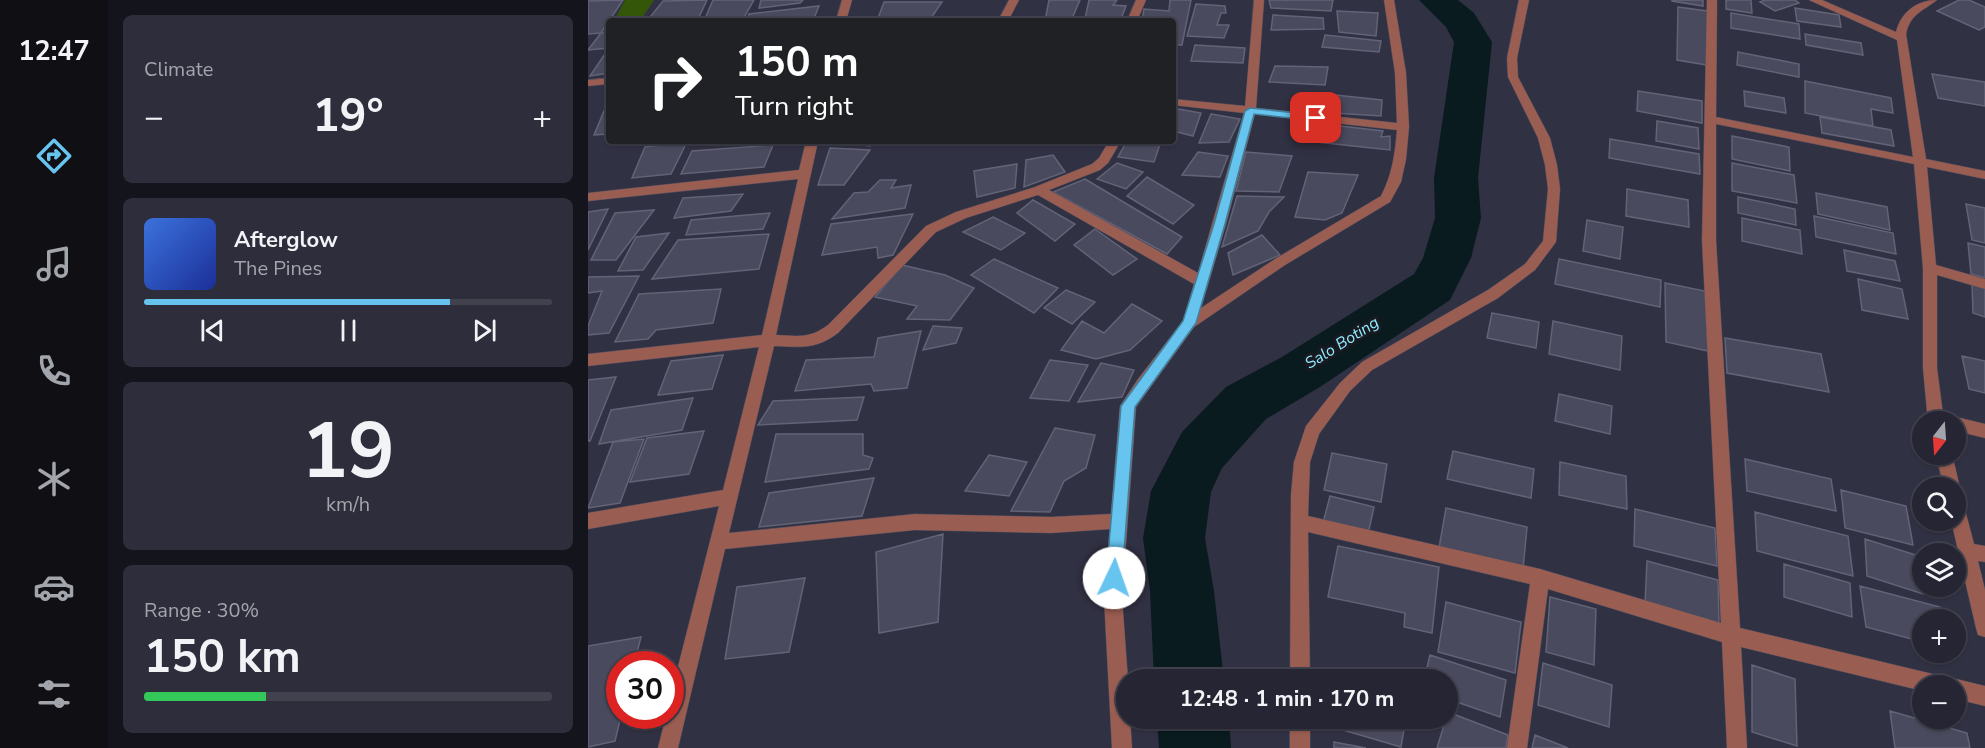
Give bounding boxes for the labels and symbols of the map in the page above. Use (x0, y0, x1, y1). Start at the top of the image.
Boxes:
pin (1290, 92, 1341, 143)
water label: Salo Boting (1301, 312, 1383, 374)
north arrow (1912, 411, 1966, 465)
position arrow (1082, 546, 1146, 610)
speed limit sign: 30 (606, 651, 684, 729)

